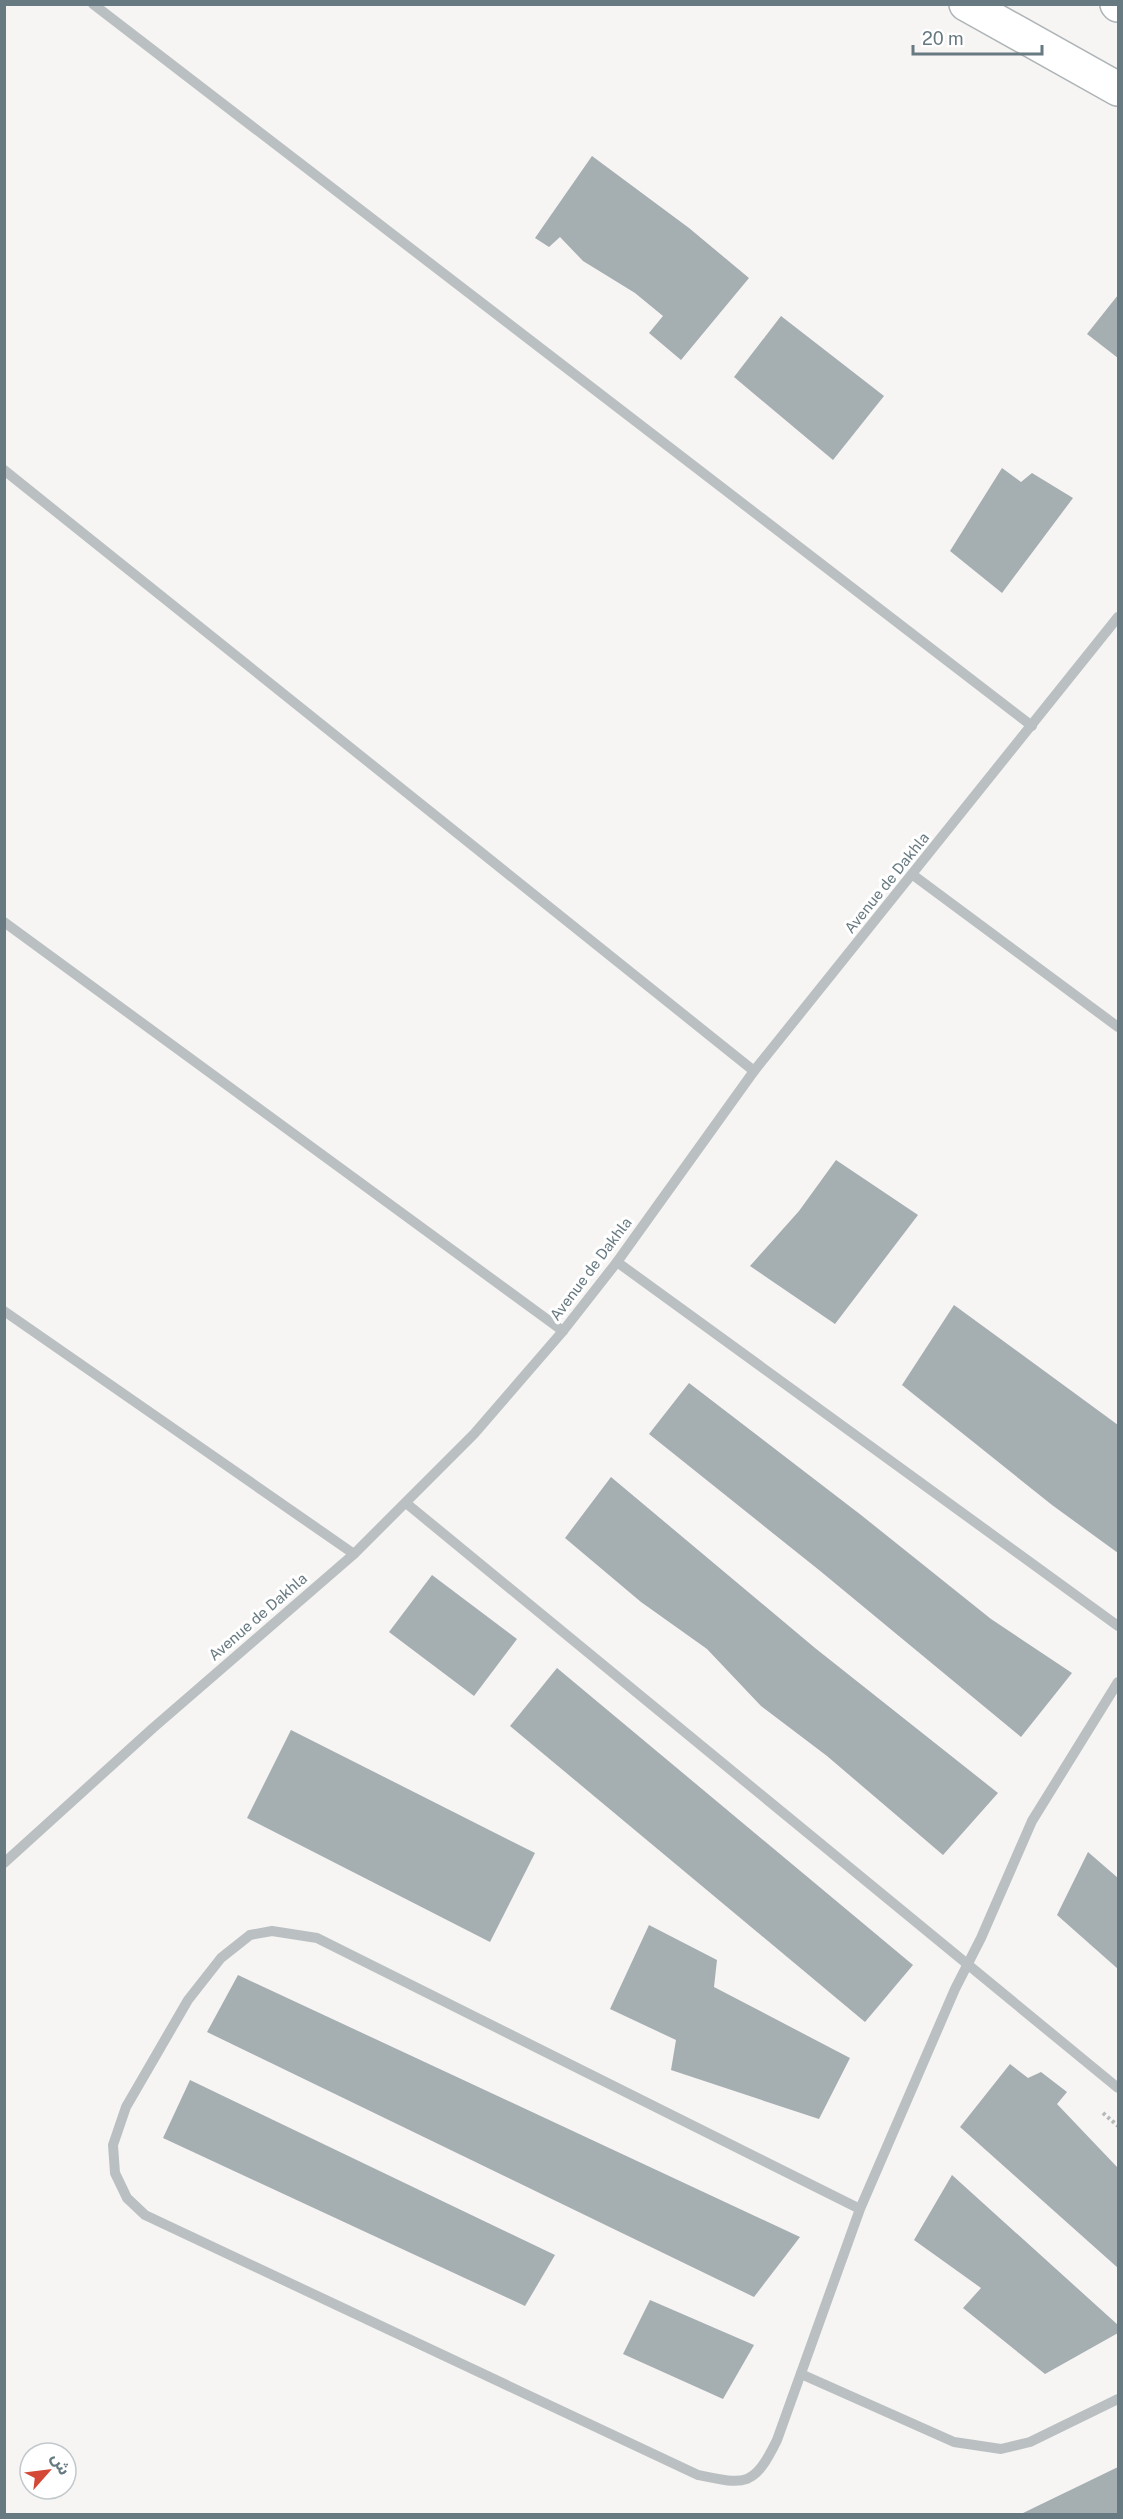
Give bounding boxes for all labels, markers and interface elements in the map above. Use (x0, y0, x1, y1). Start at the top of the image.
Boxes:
scale bar (913, 18, 1042, 56)
text: 20 m (922, 28, 964, 49)
street label: Avenue de Dakhla (841, 829, 932, 936)
street label: Avenue de Dakhla (546, 1214, 635, 1323)
street label: Avenue de Dakhla (205, 1569, 310, 1664)
north arrow (18, 2441, 78, 2501)
text: ش (47, 2450, 74, 2478)

